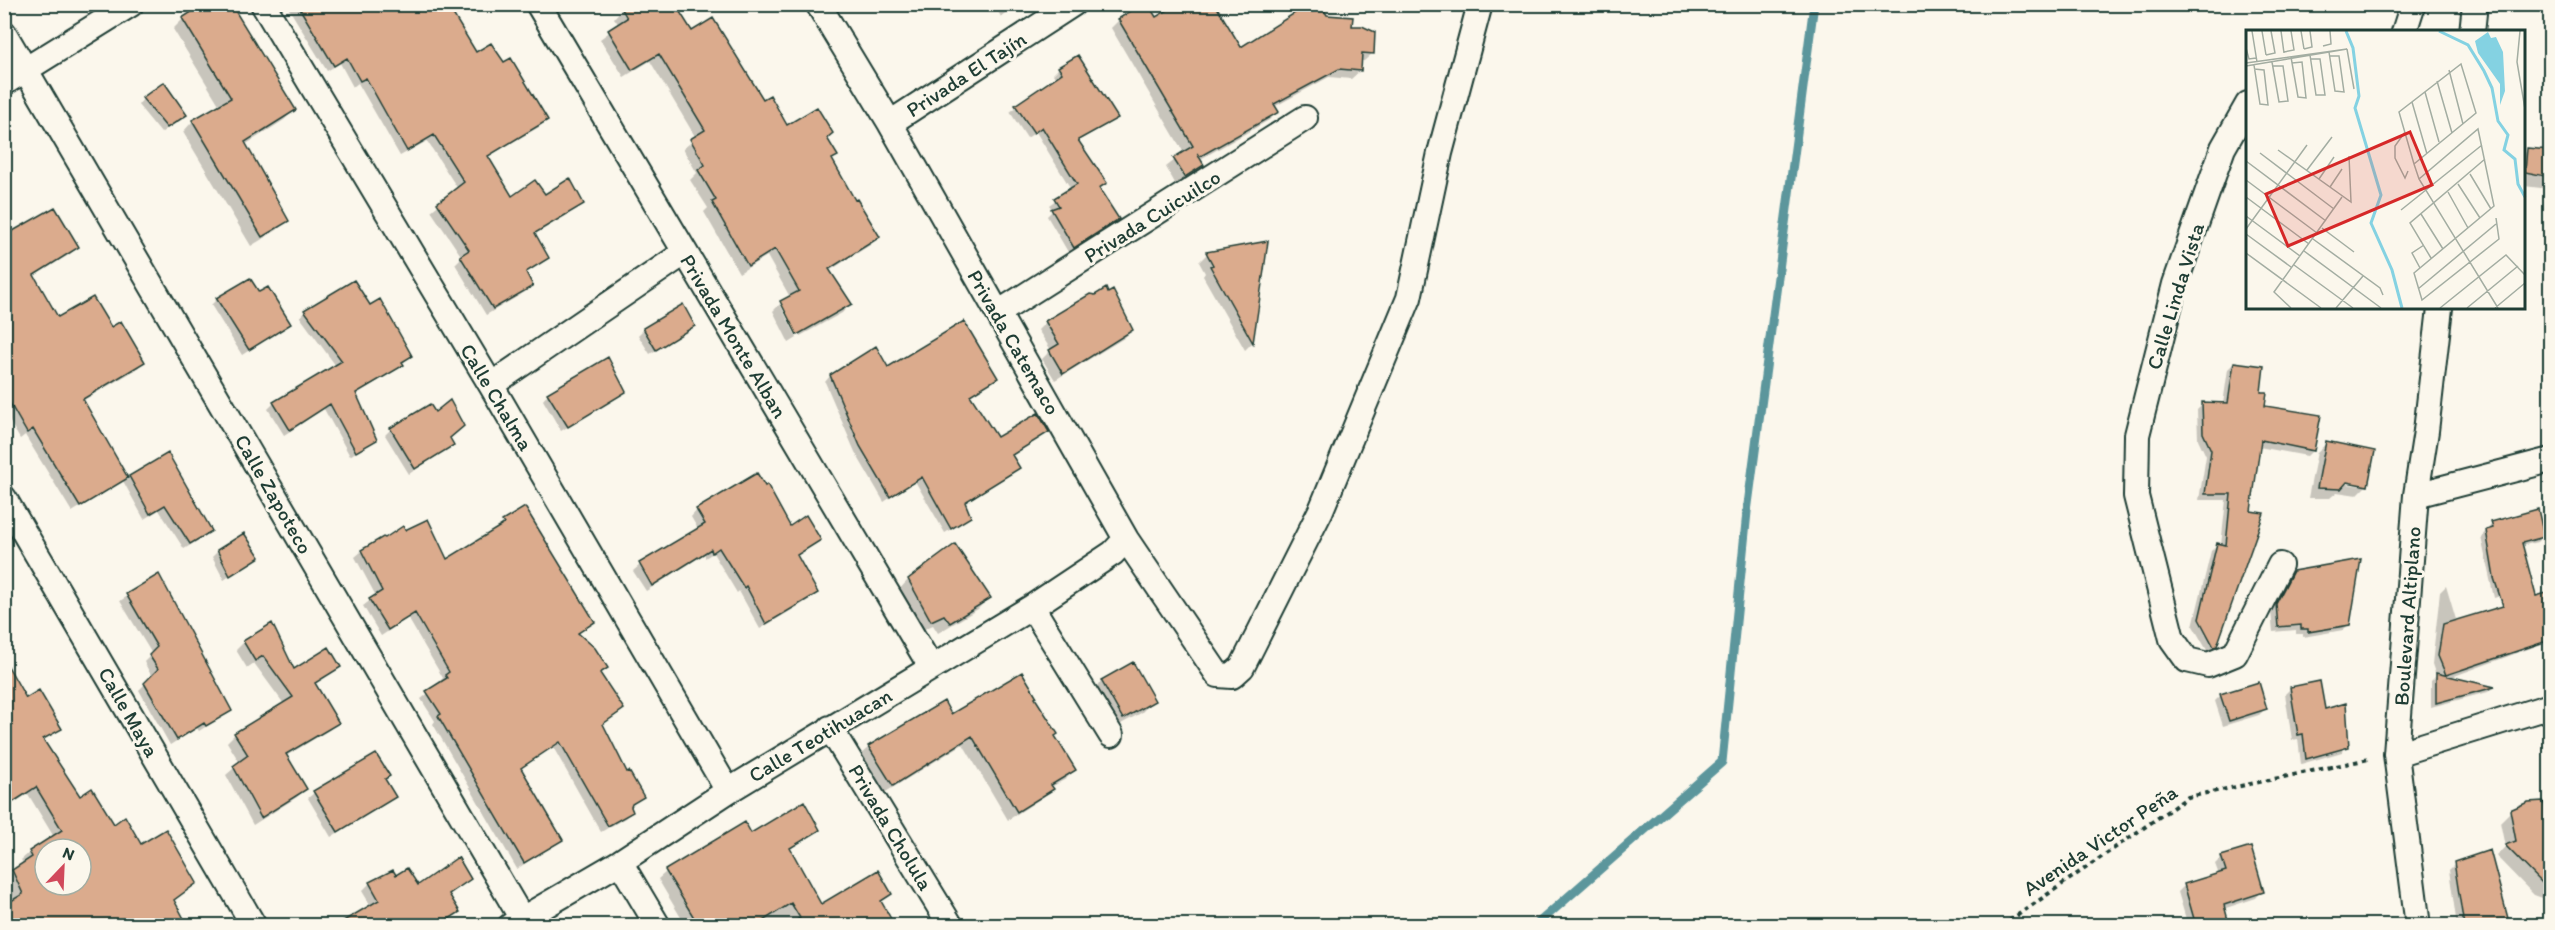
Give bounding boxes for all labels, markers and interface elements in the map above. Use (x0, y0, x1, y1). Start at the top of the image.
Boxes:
street label: Privada El Tajín (901, 26, 1031, 122)
inset map (2246, 30, 2525, 309)
street label: Privada Cuicuilco (1079, 164, 1225, 268)
street label: Calle Linda Vista (2141, 220, 2209, 372)
street label: Privada Monte Alban (675, 249, 793, 423)
street label: Privada Catemaco (962, 265, 1066, 419)
street label: Calle Chalma (455, 339, 539, 455)
street label: Calle Zapoteco (230, 430, 318, 558)
street label: Boulevard Altiplano (2388, 525, 2426, 707)
street label: Calle Maya (93, 663, 165, 761)
street label: Calle Teotihuacan (744, 682, 896, 788)
street label: Privada Cholula (844, 759, 938, 895)
street label: Avenida Victor Peña (2018, 779, 2182, 901)
north arrow (33, 837, 93, 897)
text: N (60, 843, 77, 865)

